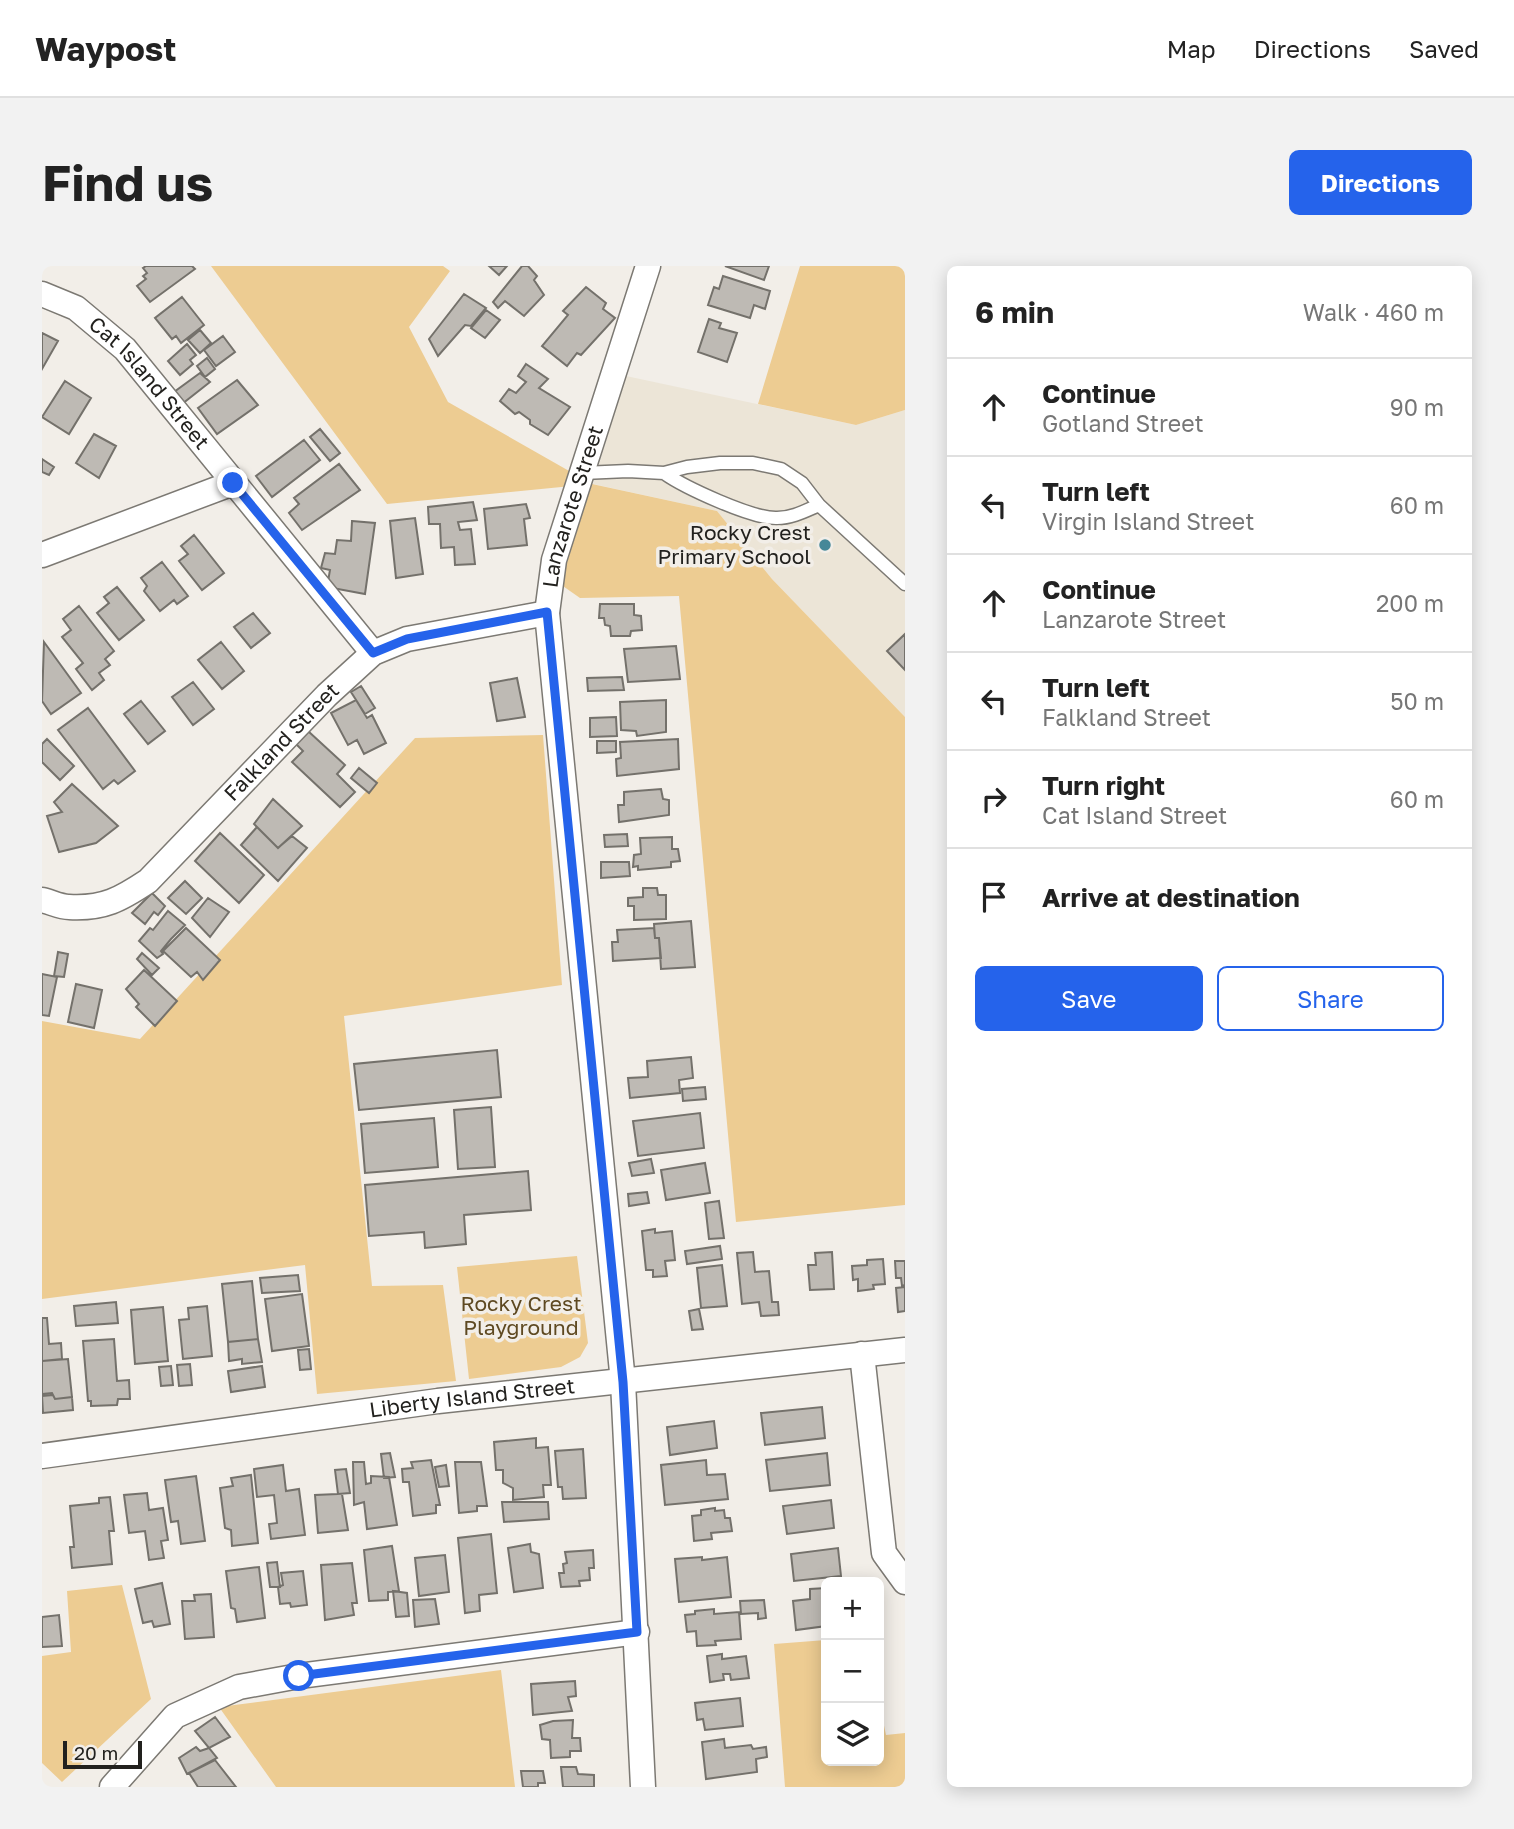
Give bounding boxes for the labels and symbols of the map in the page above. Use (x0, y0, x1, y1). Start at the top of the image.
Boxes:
street label: Cat Island Street (84, 310, 215, 454)
street label: Lanzarote Street (536, 422, 608, 589)
route end (217, 467, 248, 498)
place label: Rocky Crest Primary School (657, 519, 811, 569)
marker: Rocky Crest Primary School (817, 537, 833, 553)
street label: Falkland Street (218, 677, 344, 806)
park label: Rocky Crest Playground (460, 1290, 582, 1340)
street label: Liberty Island Street (368, 1372, 576, 1422)
route start (283, 1660, 314, 1691)
scale bar (63, 1738, 142, 1770)

